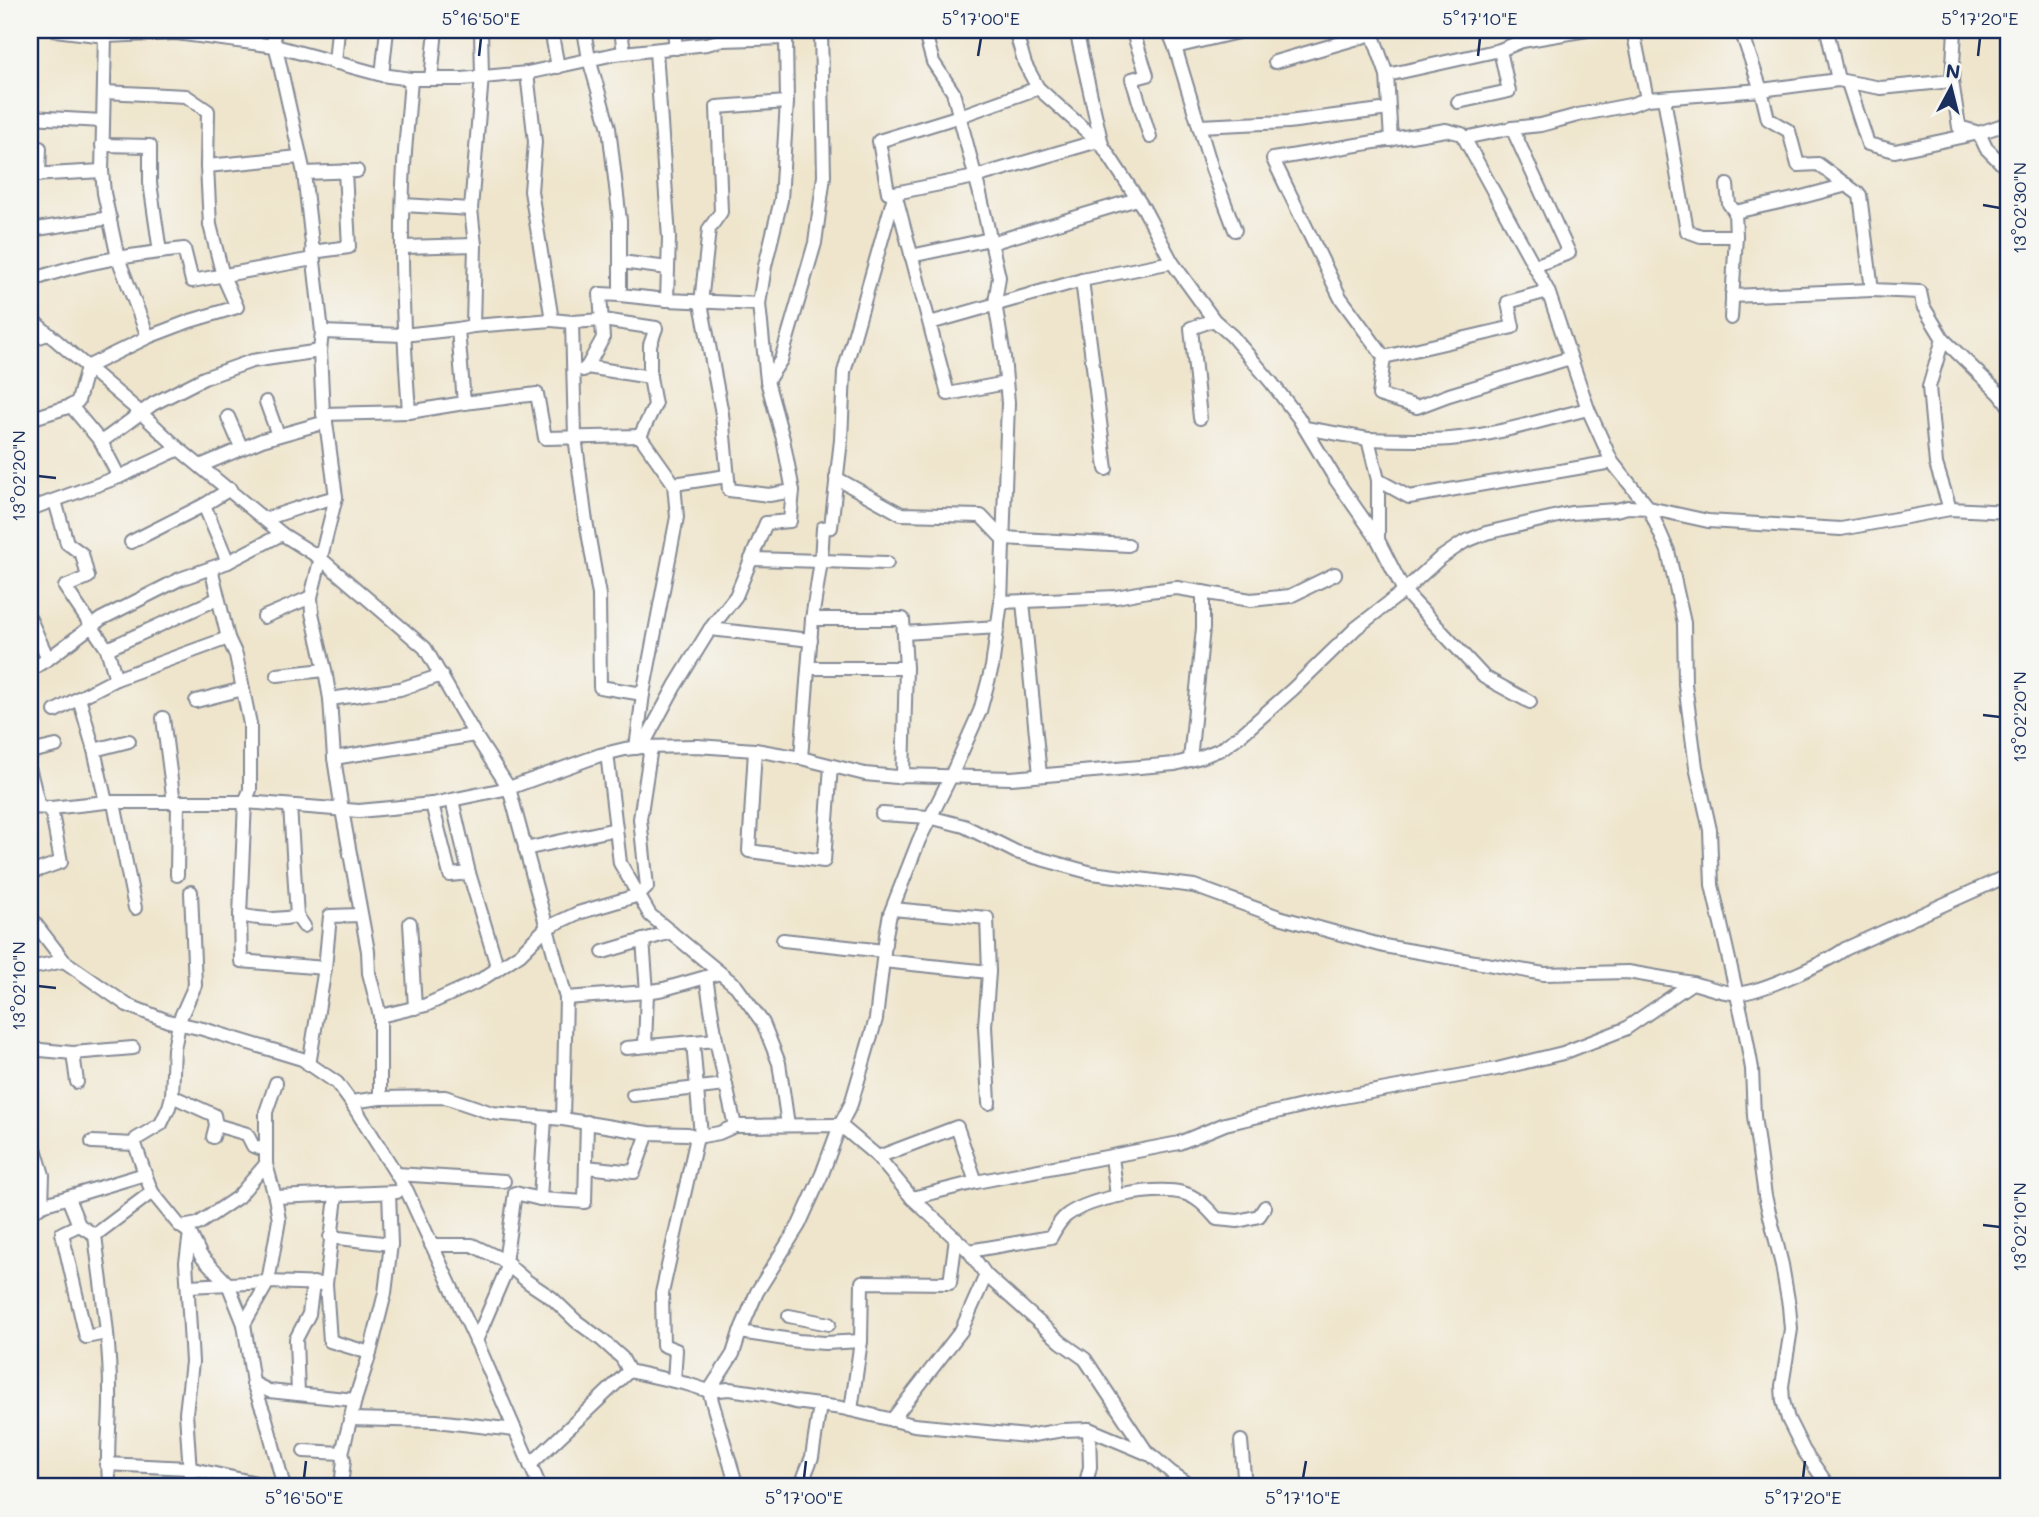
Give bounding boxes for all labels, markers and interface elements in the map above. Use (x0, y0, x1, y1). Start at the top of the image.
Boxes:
text: 5°16'50"E (442, 6, 520, 30)
text: 5°17'00"E (942, 6, 1020, 30)
text: 5°17'10"E (1442, 6, 1518, 30)
text: 5°17'20"E (1941, 6, 2019, 30)
north arrow (1916, 52, 1986, 122)
text: N (1944, 57, 1962, 84)
text: 13°02'30"N (2007, 162, 2031, 254)
text: 13°02'20"N (6, 430, 30, 522)
text: 13°02'20"N (2007, 671, 2031, 763)
text: 13°02'10"N (6, 941, 30, 1031)
text: 13°02'10"N (2007, 1182, 2031, 1272)
text: 5°16'50"E (265, 1485, 343, 1509)
text: 5°17'00"E (765, 1485, 843, 1509)
text: 5°17'10"E (1265, 1485, 1341, 1509)
text: 5°17'20"E (1764, 1485, 1842, 1509)

